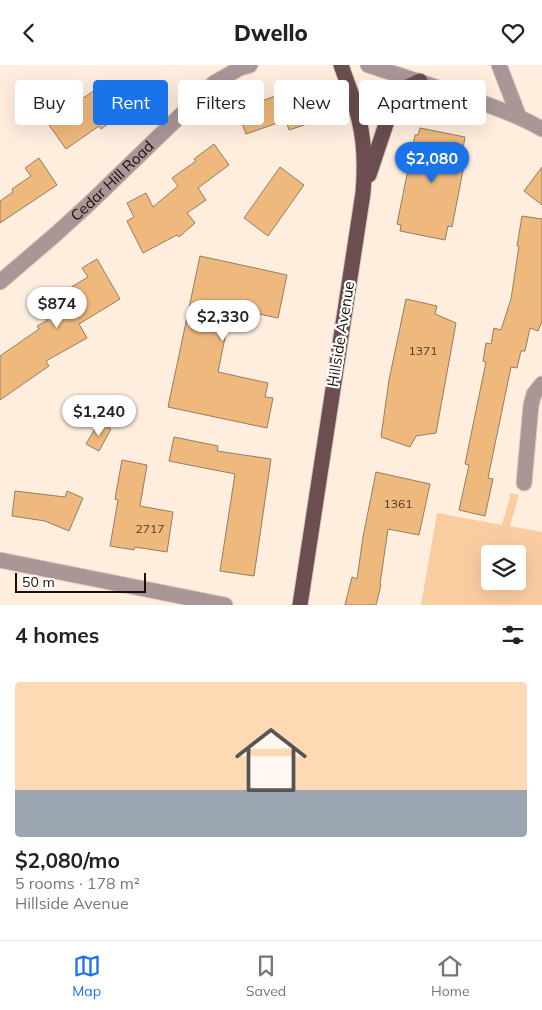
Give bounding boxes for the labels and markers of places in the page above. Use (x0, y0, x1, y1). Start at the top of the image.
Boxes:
pin: $2,080 (391, 141, 473, 184)
pin: $874 (27, 287, 87, 329)
pin: $2,330 (182, 299, 264, 342)
pin: $1,240 (58, 395, 140, 437)

